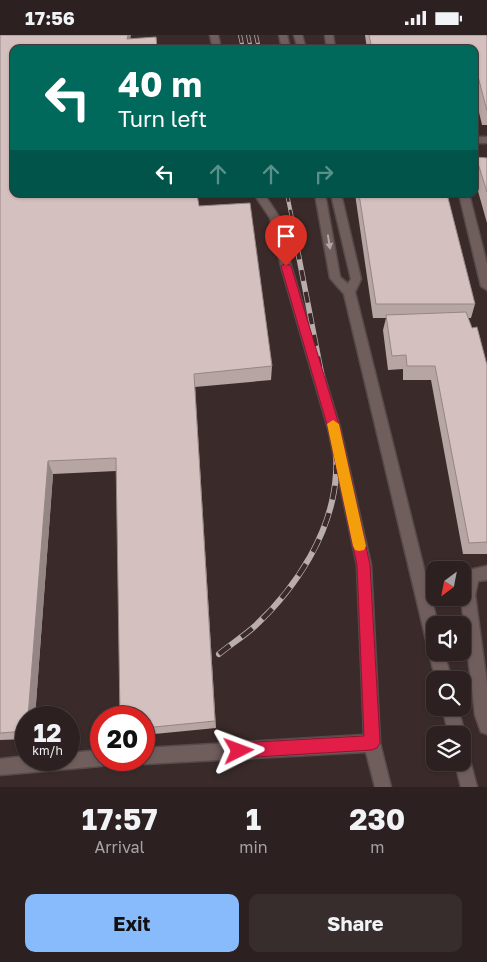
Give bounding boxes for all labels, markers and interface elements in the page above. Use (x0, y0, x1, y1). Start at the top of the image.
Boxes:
text: 17:56 (25, 6, 75, 29)
text: 40 m (118, 63, 202, 105)
icon: left (35, 65, 100, 130)
text: Turn left (118, 105, 207, 132)
icon: left (151, 160, 179, 188)
icon: ahead (204, 160, 232, 188)
icon: ahead (257, 160, 285, 188)
icon: right (310, 160, 338, 188)
pin (265, 215, 307, 266)
icon: arrive (272, 222, 300, 250)
one-way arrow (326, 234, 334, 250)
north arrow (426, 561, 471, 606)
map controls (426, 561, 471, 771)
button: sound (426, 616, 471, 661)
button: search (426, 671, 471, 716)
speed limit sign: 20 (90, 706, 155, 771)
text: 12 (33, 717, 62, 748)
position arrow (212, 724, 264, 776)
button: layers (426, 726, 471, 771)
text: km/h (32, 743, 63, 758)
text: 17:57 (82, 801, 158, 837)
text: 1 (246, 801, 261, 837)
text: 230 (349, 801, 405, 837)
text: Arrival (95, 837, 145, 857)
text: min (239, 837, 268, 857)
text: m (370, 837, 384, 857)
button: Exit (25, 894, 239, 952)
button: Share (249, 894, 462, 952)

